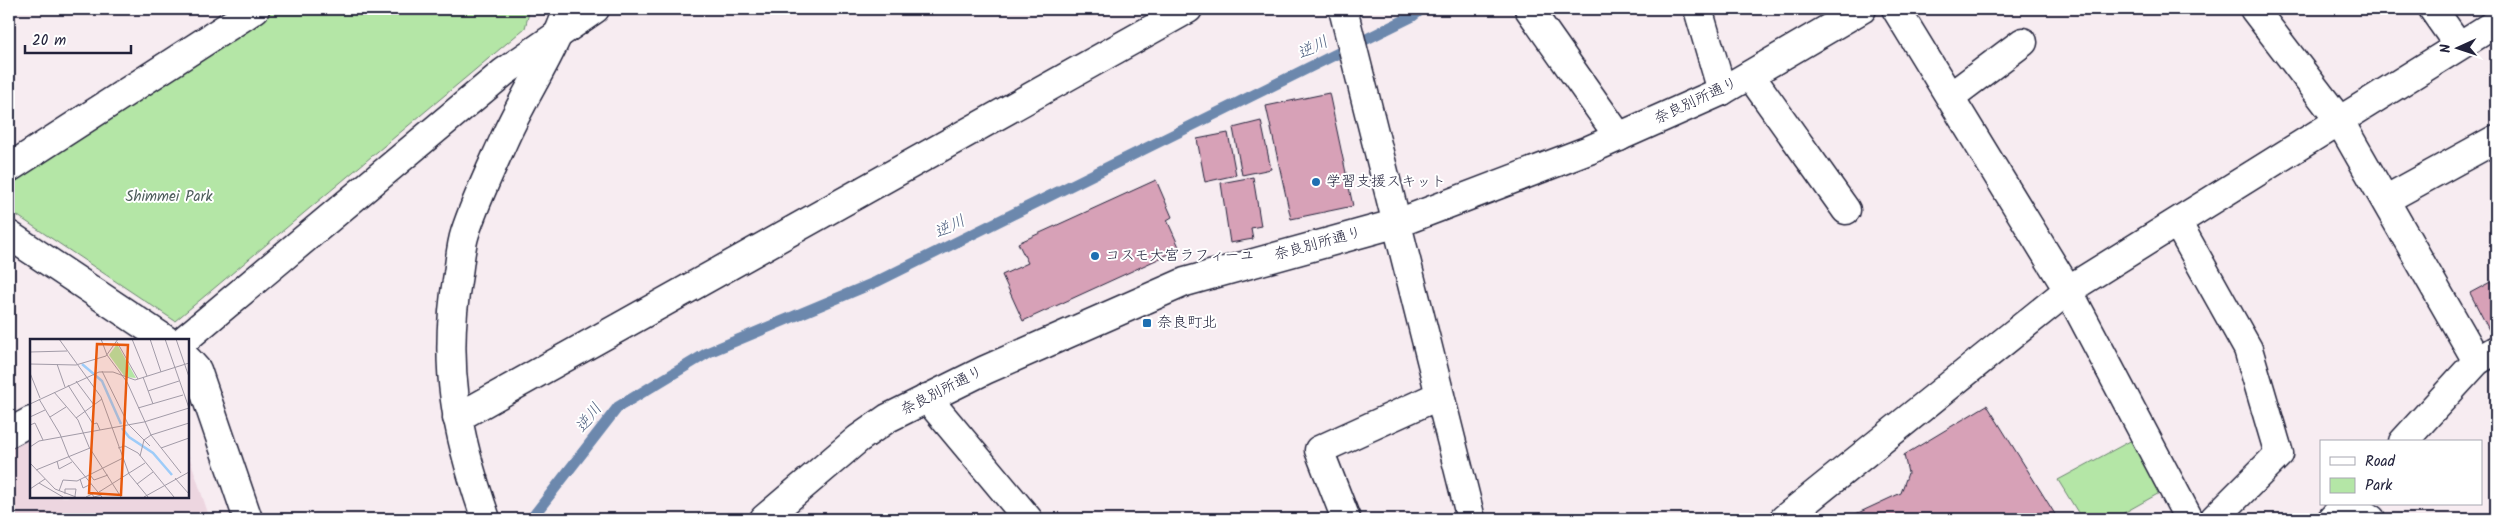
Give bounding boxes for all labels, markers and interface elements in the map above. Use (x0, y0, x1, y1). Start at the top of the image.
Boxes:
scale bar (25, 22, 131, 54)
north arrow (2432, 22, 2482, 72)
text: 20 m (32, 29, 66, 53)
water label: 逆川 (1293, 30, 1333, 66)
text: N (2435, 43, 2457, 54)
street label: 奈良別所通り (1650, 71, 1742, 131)
place label: 学習支援スキット (1326, 170, 1446, 194)
marker: 学習支援スキット (1310, 176, 1322, 188)
park label: Shimmei Park (126, 185, 213, 209)
water label: 逆川 (930, 209, 970, 245)
street label: 奈良別所通り (1271, 221, 1365, 267)
place label: コスモ大宮ラフィーユ (1105, 244, 1254, 268)
marker: コスモ大宮ラフィーユ (1089, 250, 1101, 262)
place label: 奈良町北 (1157, 311, 1217, 335)
marker: 奈良町北 (1141, 317, 1153, 329)
inset map (30, 339, 189, 498)
street label: 奈良別所通り (896, 360, 988, 422)
water label: 逆川 (569, 398, 609, 438)
legend (2320, 440, 2482, 506)
text: Road (2365, 450, 2396, 474)
text: Park (2365, 474, 2393, 498)

